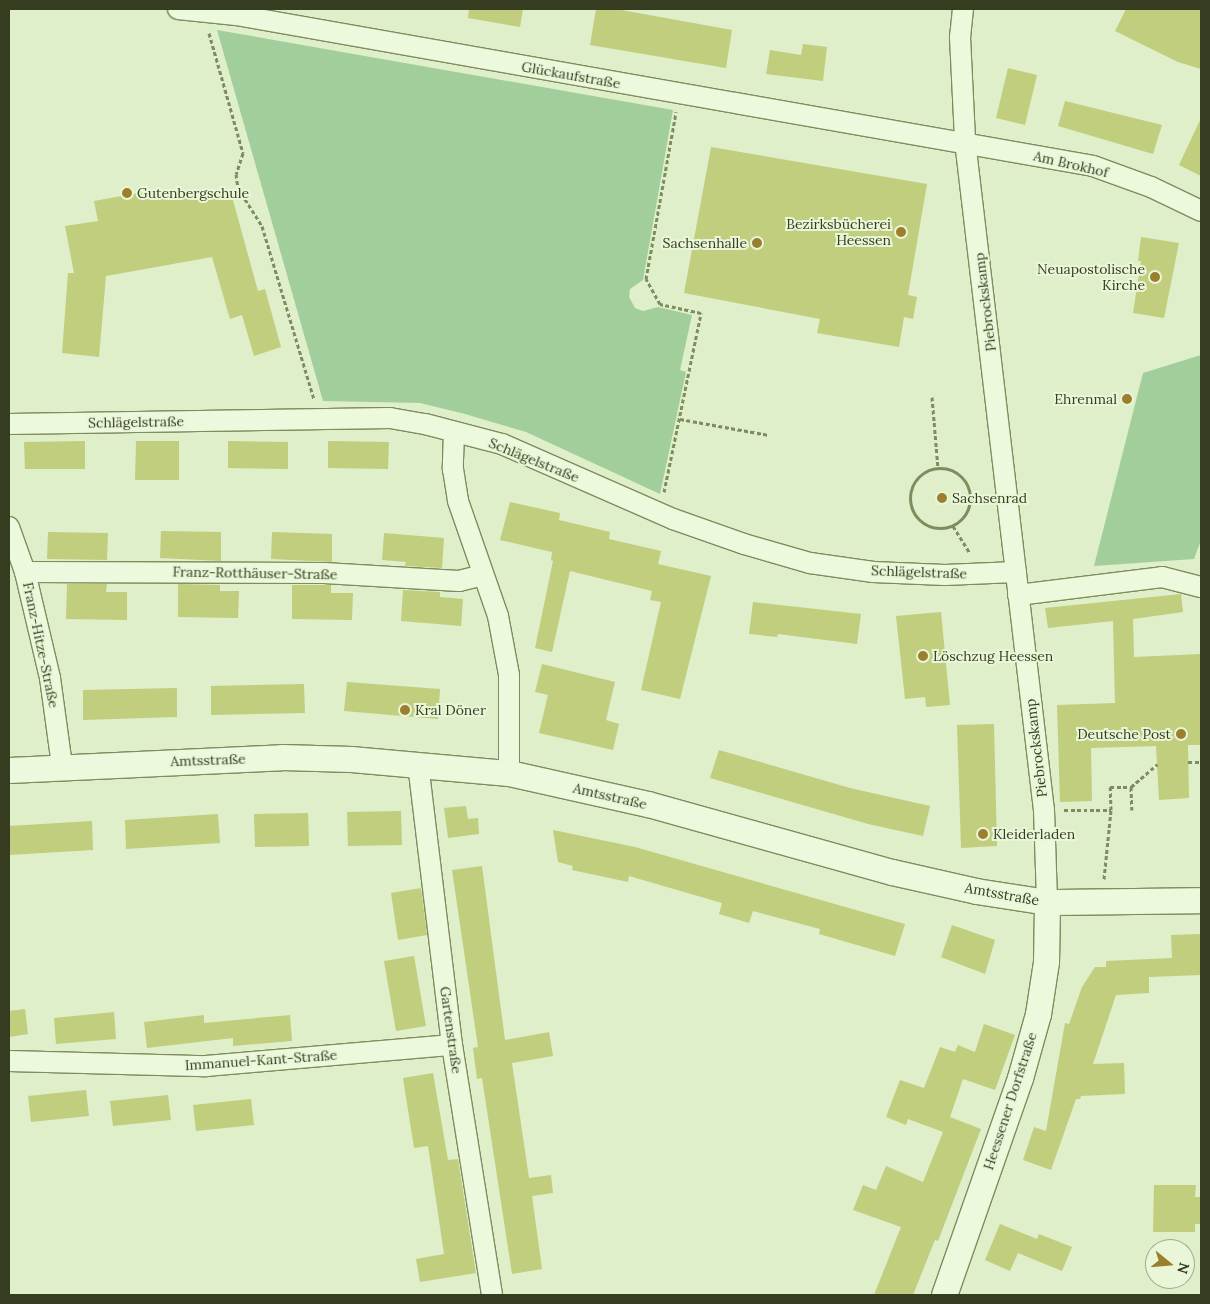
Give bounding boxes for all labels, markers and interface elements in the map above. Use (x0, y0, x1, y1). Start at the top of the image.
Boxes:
street label: Glückaufstraße (520, 58, 622, 92)
street label: Am Brokhof (1032, 147, 1110, 181)
place label: Gutenbergschule (137, 185, 249, 201)
marker: Gutenbergschule (121, 187, 133, 199)
place label: Bezirksbücherei Heessen (786, 216, 891, 248)
marker: Bezirksbücherei Heessen (895, 226, 907, 238)
place label: Sachsenhalle (663, 235, 747, 251)
marker: Sachsenhalle (751, 237, 763, 249)
street label: Piebrockskamp (971, 252, 999, 352)
place label: Neuapostolische Kirche (1037, 261, 1145, 294)
marker: Neuapostolische Kirche (1149, 271, 1161, 283)
place label: Ehrenmal (1054, 391, 1117, 407)
marker: Ehrenmal (1121, 393, 1133, 405)
street label: Schlägelstraße (88, 413, 184, 431)
street label: Schlägelstraße (486, 434, 582, 486)
place label: Sachsenrad (952, 490, 1027, 506)
marker: Sachsenrad (936, 492, 948, 504)
street label: Schlägelstraße (871, 562, 967, 582)
street label: Franz-Rotthäuser-Straße (172, 563, 338, 583)
street label: Franz-Hitze-Straße (19, 581, 63, 709)
place label: Löschzug Heessen (933, 648, 1053, 664)
marker: Löschzug Heessen (917, 650, 929, 662)
street label: Piebrockskamp (1022, 698, 1050, 798)
place label: Kral Döner (415, 702, 486, 718)
marker: Kral Döner (399, 704, 411, 716)
place label: Deutsche Post (1077, 726, 1171, 742)
marker: Deutsche Post (1175, 728, 1187, 740)
street label: Amtsstraße (170, 750, 246, 770)
street label: Amtsstraße (571, 779, 649, 813)
place label: Kleiderladen (993, 826, 1075, 842)
marker: Kleiderladen (977, 828, 989, 840)
street label: Amtsstraße (963, 879, 1041, 909)
street label: Gartenstraße (437, 985, 465, 1075)
street label: Heessener Dorfstraße (980, 1030, 1040, 1172)
street label: Immanuel-Kant-Straße (184, 1046, 338, 1074)
north arrow (1145, 1239, 1195, 1289)
text: N (1173, 1260, 1194, 1276)

